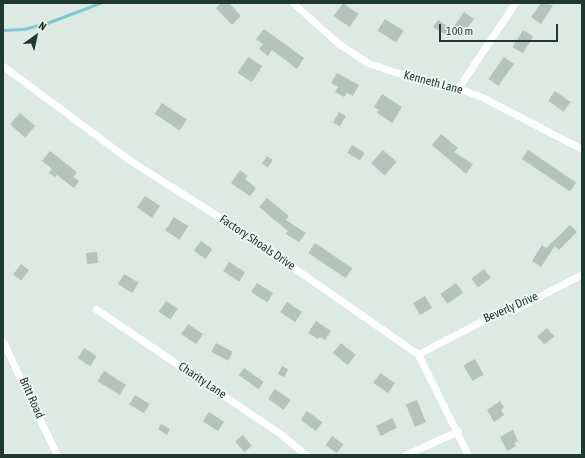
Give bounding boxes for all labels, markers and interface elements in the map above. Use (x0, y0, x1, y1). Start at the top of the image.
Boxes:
north arrow (16, 16, 56, 56)
scale bar (441, 16, 560, 42)
text: N (37, 19, 49, 33)
text: 100 m (446, 24, 473, 38)
street label: Kenneth Lane (402, 68, 464, 98)
street label: Factory Shoals Drive (216, 212, 298, 274)
street label: Beverly Drive (482, 290, 540, 326)
street label: Charity Lane (175, 360, 229, 402)
street label: Britt Road (16, 375, 46, 421)

